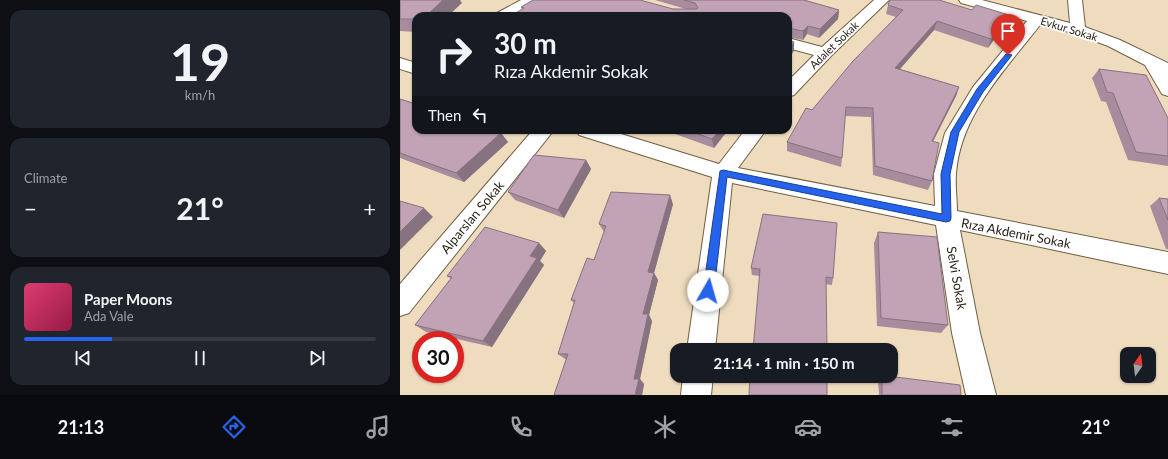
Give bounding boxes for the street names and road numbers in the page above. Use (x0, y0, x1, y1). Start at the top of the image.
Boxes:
street label: Evkur Sokak (1039, 14, 1100, 43)
street label: Adalet Sokak (807, 18, 861, 71)
street label: Alparslan Sokak (437, 177, 507, 257)
street label: Rıza Akdemir Sokak (960, 215, 1073, 252)
street label: Selvi Sokak (944, 245, 971, 311)

